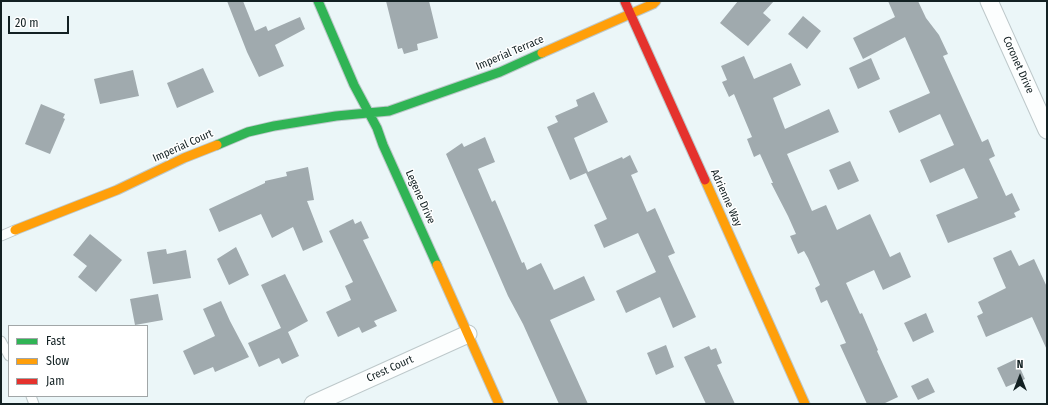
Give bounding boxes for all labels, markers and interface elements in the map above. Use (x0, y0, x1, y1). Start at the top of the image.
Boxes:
scale bar (10, 8, 71, 34)
text: 20 m (15, 16, 39, 30)
street label: Imperial Terrace (474, 33, 546, 73)
street label: Coronet Drive (1000, 34, 1036, 96)
street label: Imperial Court (151, 127, 215, 165)
street label: Adrienne Way (707, 167, 745, 229)
street label: Legene Drive (402, 168, 438, 226)
legend (8, 325, 148, 397)
text: Fast (46, 334, 65, 348)
street label: Crest Court (365, 353, 415, 385)
text: Slow (46, 354, 69, 368)
north arrow (1000, 357, 1040, 397)
text: N (1017, 358, 1023, 371)
text: Jam (46, 374, 64, 388)

